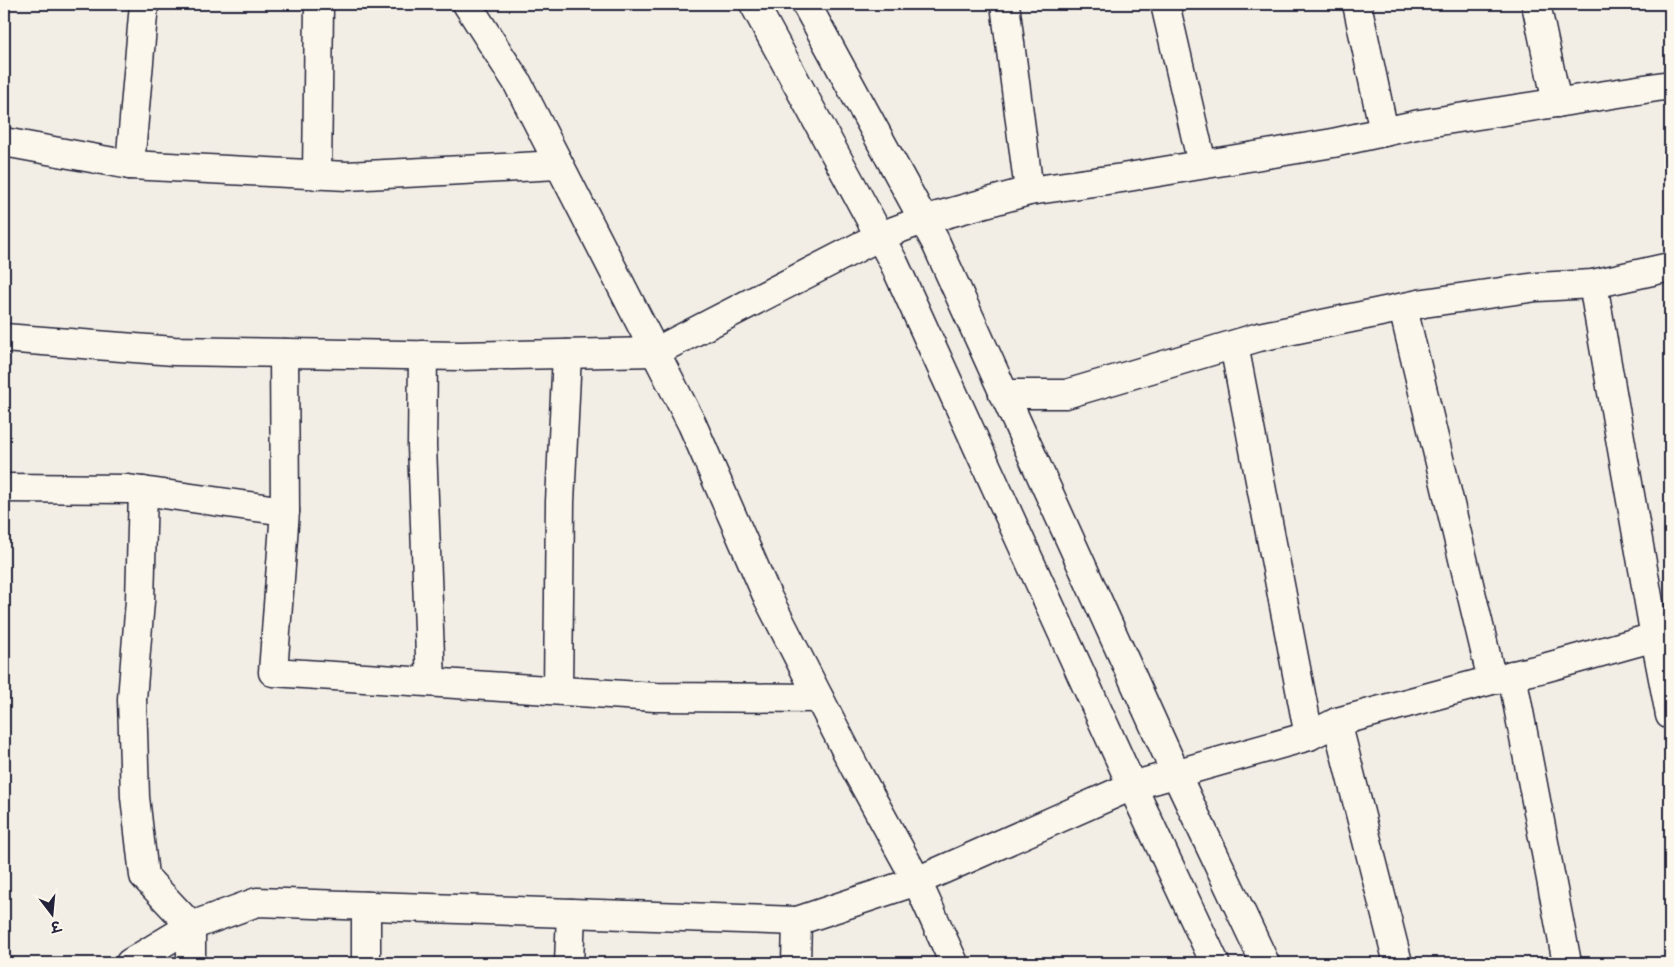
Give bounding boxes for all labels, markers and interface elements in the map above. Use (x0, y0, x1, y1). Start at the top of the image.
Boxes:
north arrow (28, 890, 78, 940)
text: उ (46, 914, 64, 937)

